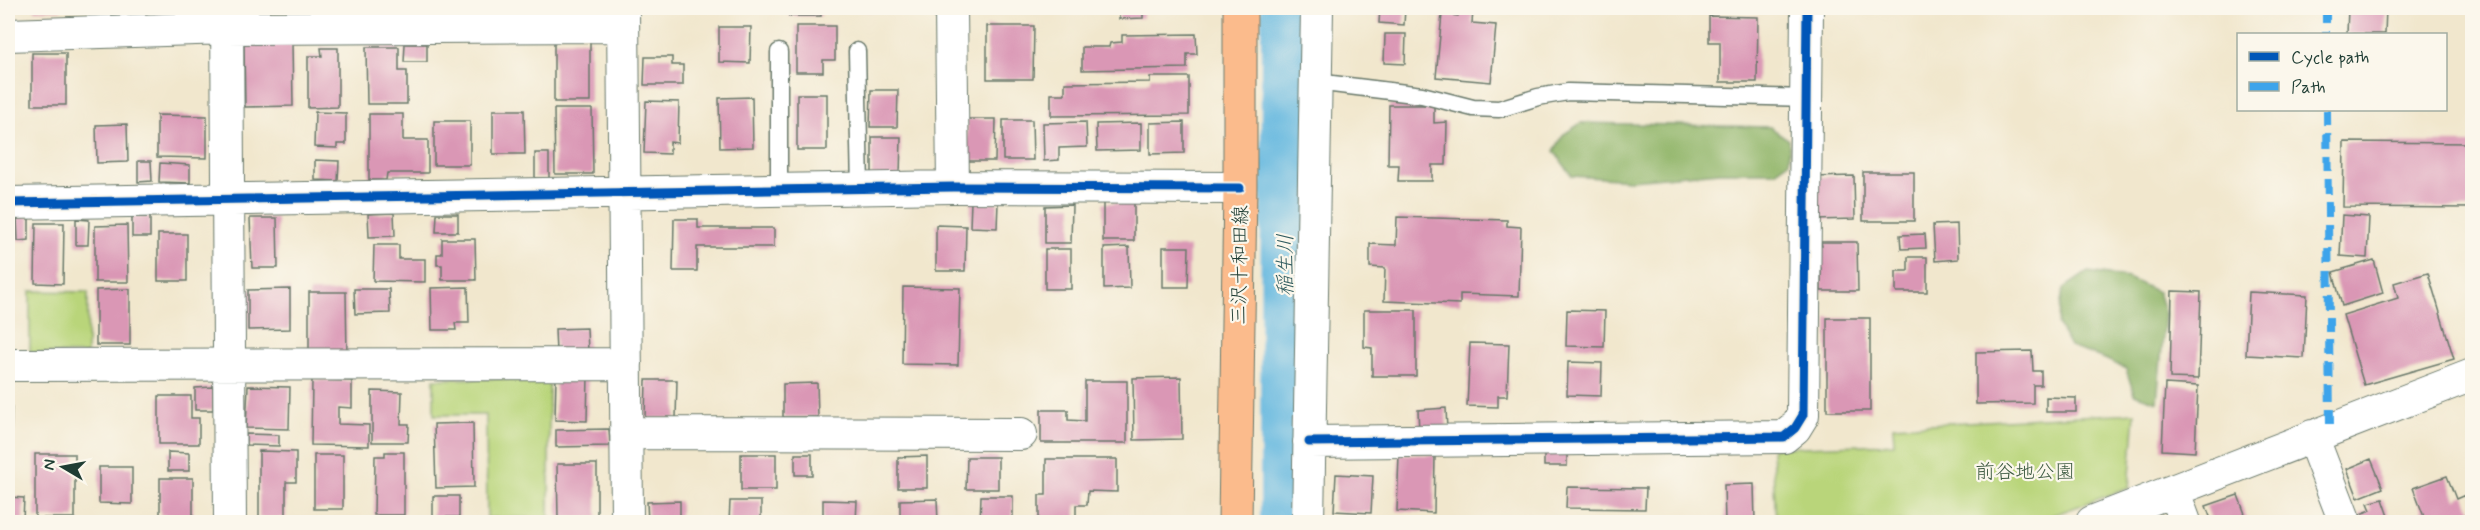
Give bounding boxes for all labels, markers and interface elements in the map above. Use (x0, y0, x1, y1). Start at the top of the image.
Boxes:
legend (2237, 33, 2447, 111)
text: Cycle path (2291, 46, 2369, 70)
text: Path (2291, 76, 2326, 100)
street label: 三沢十和田線 (1226, 205, 1255, 325)
water label: 稲生川 (1272, 234, 1300, 297)
north arrow (33, 437, 93, 497)
text: N (38, 458, 61, 472)
park label: 前谷地公園 (1975, 459, 2075, 486)

